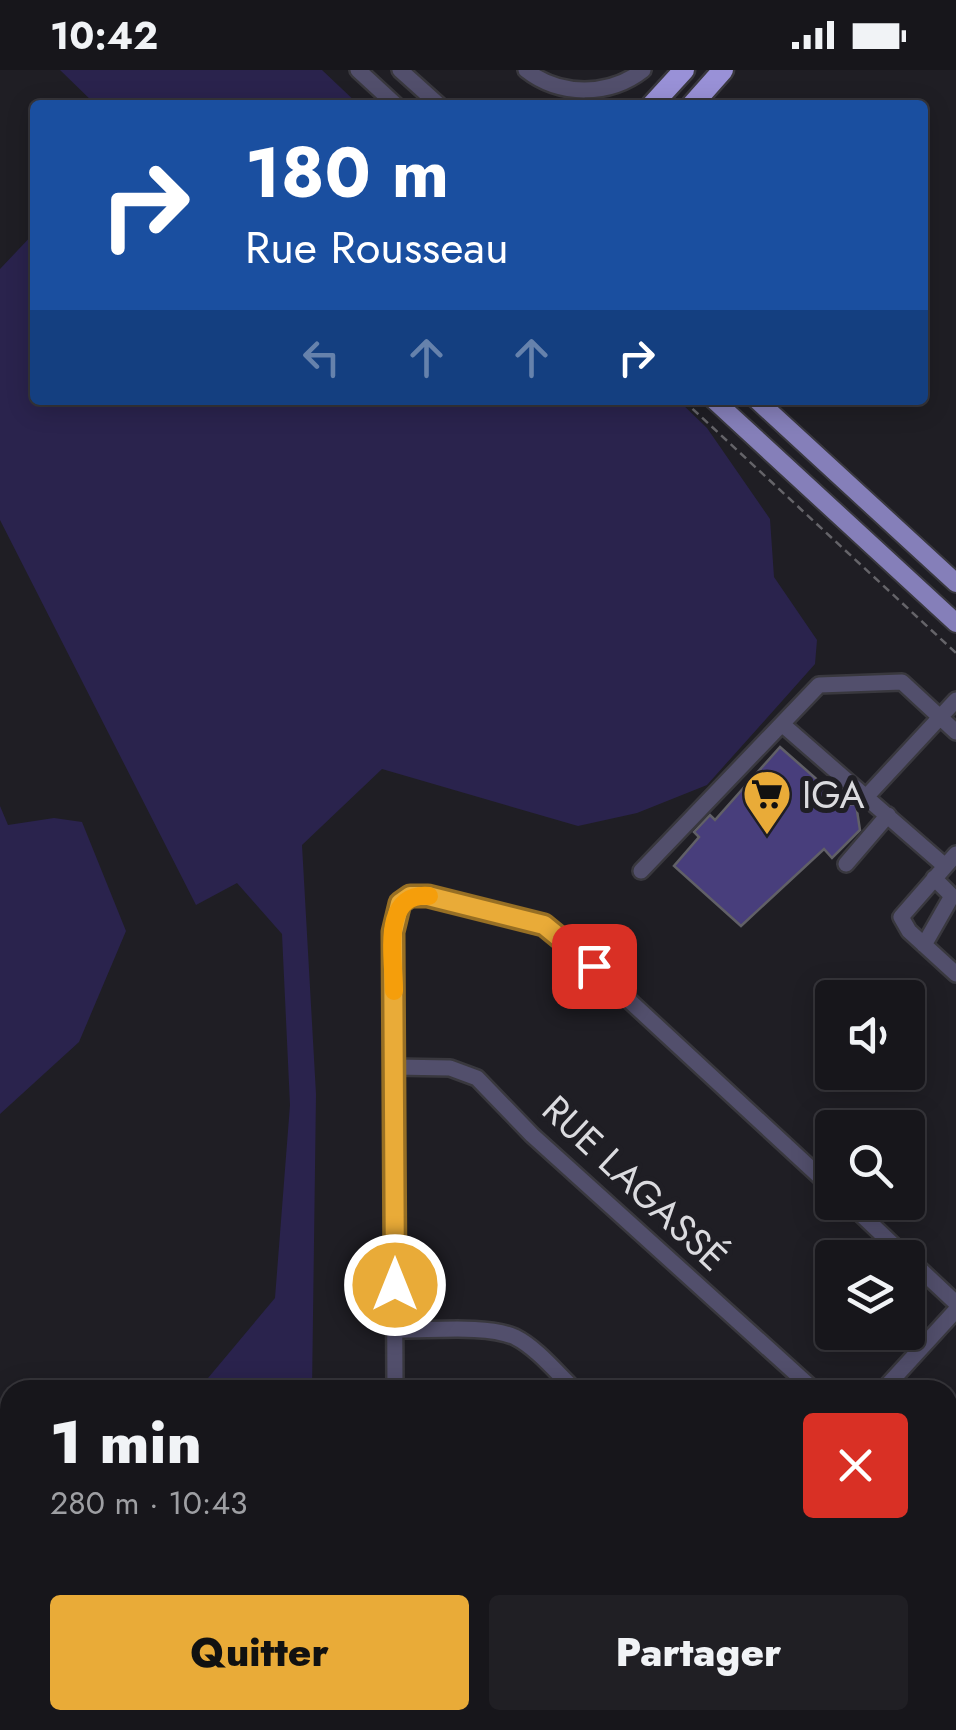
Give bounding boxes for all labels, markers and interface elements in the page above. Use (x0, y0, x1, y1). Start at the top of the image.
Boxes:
text: 10:42 (50, 8, 158, 63)
text: 180 m (245, 122, 449, 223)
icon: right (80, 140, 210, 270)
text: Rue Rousseau (245, 215, 509, 280)
icon: left (294, 330, 349, 385)
icon: ahead (399, 330, 454, 385)
icon: ahead (504, 330, 559, 385)
icon: right (609, 330, 664, 385)
place label: IGA (802, 767, 865, 822)
supermarket icon: IGA (741, 768, 793, 836)
pin (552, 924, 637, 1009)
icon: arrive (567, 939, 622, 994)
map controls (815, 980, 925, 1350)
button: sound (815, 980, 925, 1090)
street label: RUE LAGASSÉ (530, 1083, 740, 1283)
button: search (815, 1110, 925, 1220)
position arrow (343, 1233, 447, 1337)
button: layers (815, 1240, 925, 1350)
text: 1 min (50, 1399, 202, 1486)
button: close (803, 1413, 908, 1518)
text: 280 m · 10:43 (50, 1480, 248, 1526)
button: Quitter (50, 1595, 469, 1710)
button: Partager (489, 1595, 908, 1710)

